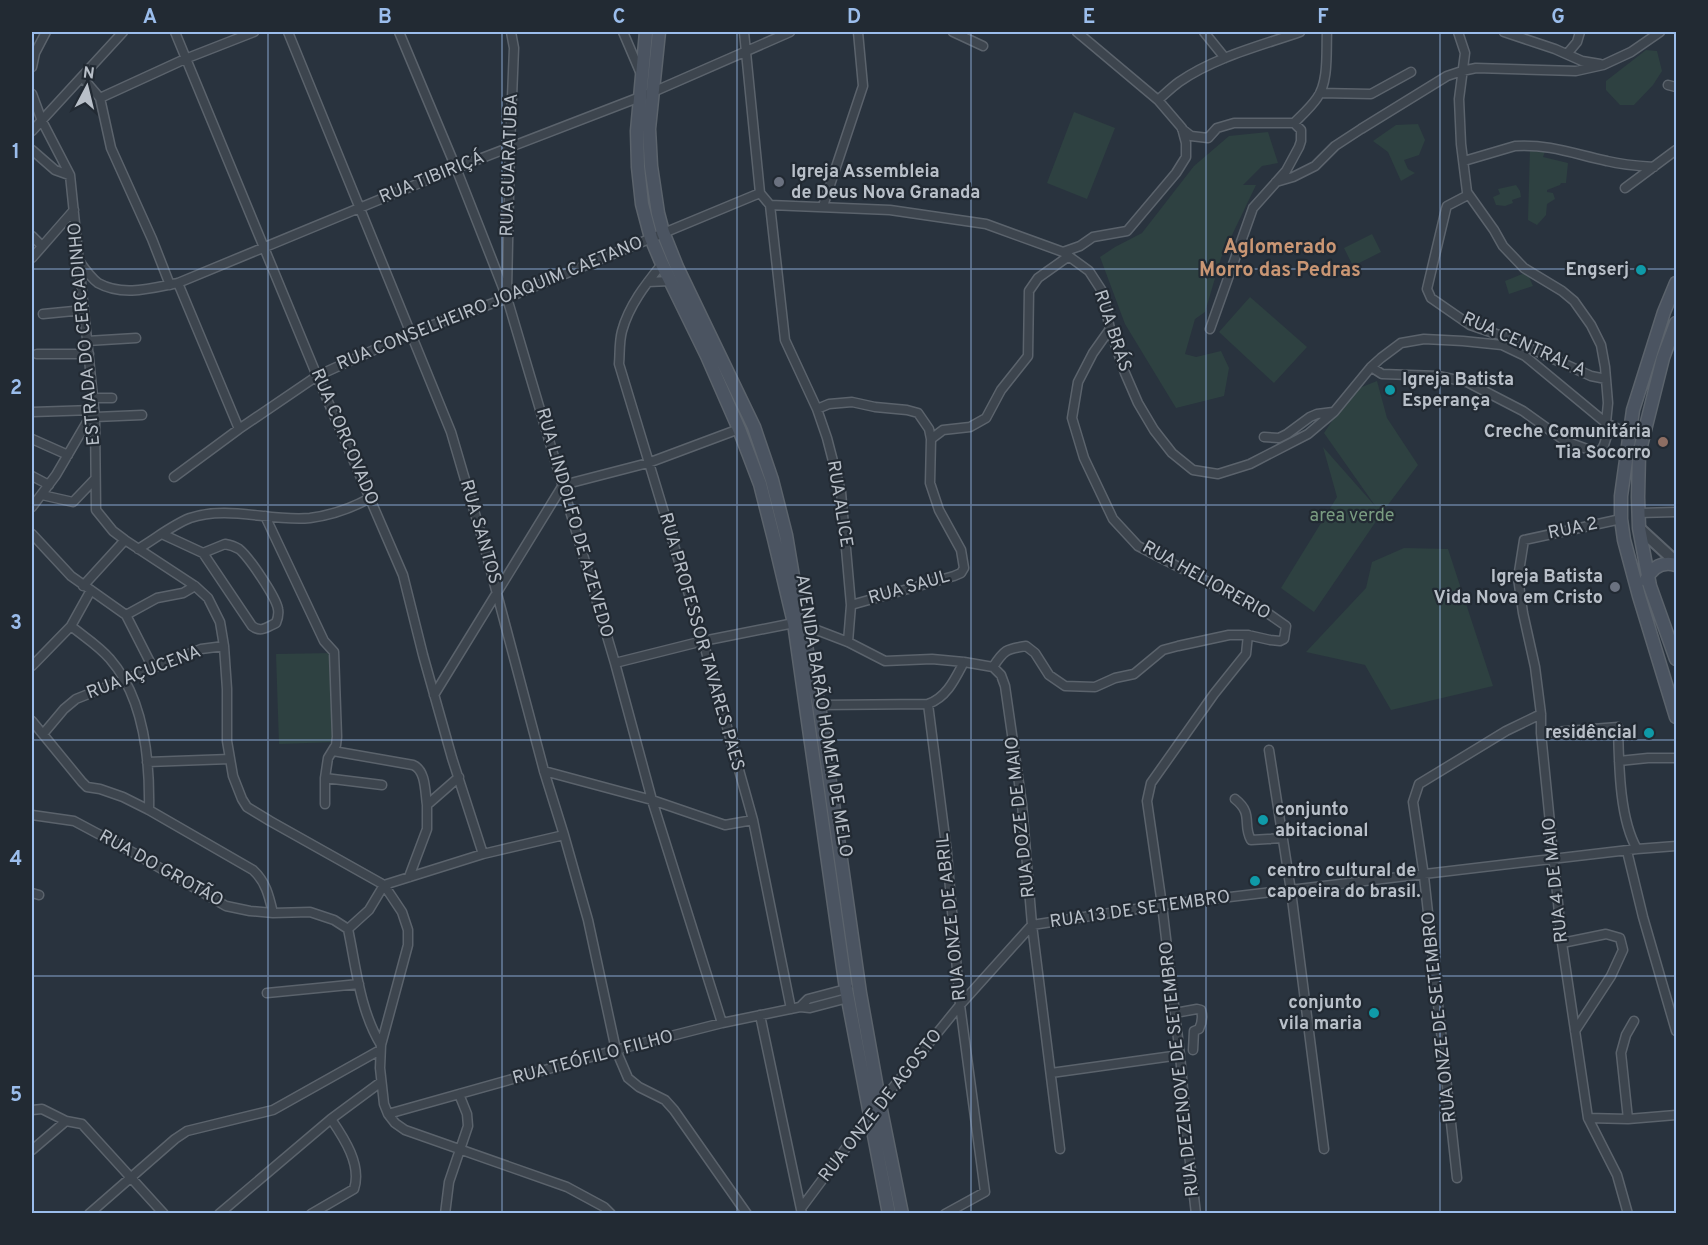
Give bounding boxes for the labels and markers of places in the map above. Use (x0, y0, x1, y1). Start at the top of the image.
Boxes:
place label: Igreja Assembleia de Deus Nova Granada (791, 161, 980, 205)
marker: Igreja Assembleia de Deus Nova Granada (772, 175, 786, 189)
place label: Engserj (1565, 259, 1629, 282)
marker: Engserj (1634, 263, 1648, 277)
place label: Igreja Batista Esperança (1402, 369, 1514, 413)
marker: Igreja Batista Esperança (1383, 383, 1397, 397)
place label: Creche Comunitária Tia Socorro (1484, 421, 1651, 465)
marker: Creche Comunitária Tia Socorro (1656, 435, 1670, 449)
place label: Igreja Batista Vida Nova em Cristo (1434, 566, 1603, 610)
marker: Igreja Batista Vida Nova em Cristo (1608, 580, 1622, 594)
place label: residêncial (1545, 722, 1637, 745)
marker: residêncial (1642, 726, 1656, 740)
place label: conjunto abitacional (1275, 799, 1368, 843)
marker: conjunto abitacional (1256, 813, 1270, 827)
place label: centro cultural de capoeira do brasil. (1267, 860, 1421, 904)
marker: centro cultural de capoeira do brasil. (1248, 874, 1262, 888)
place label: conjunto vila maria (1279, 992, 1362, 1036)
marker: conjunto vila maria (1367, 1006, 1381, 1020)

